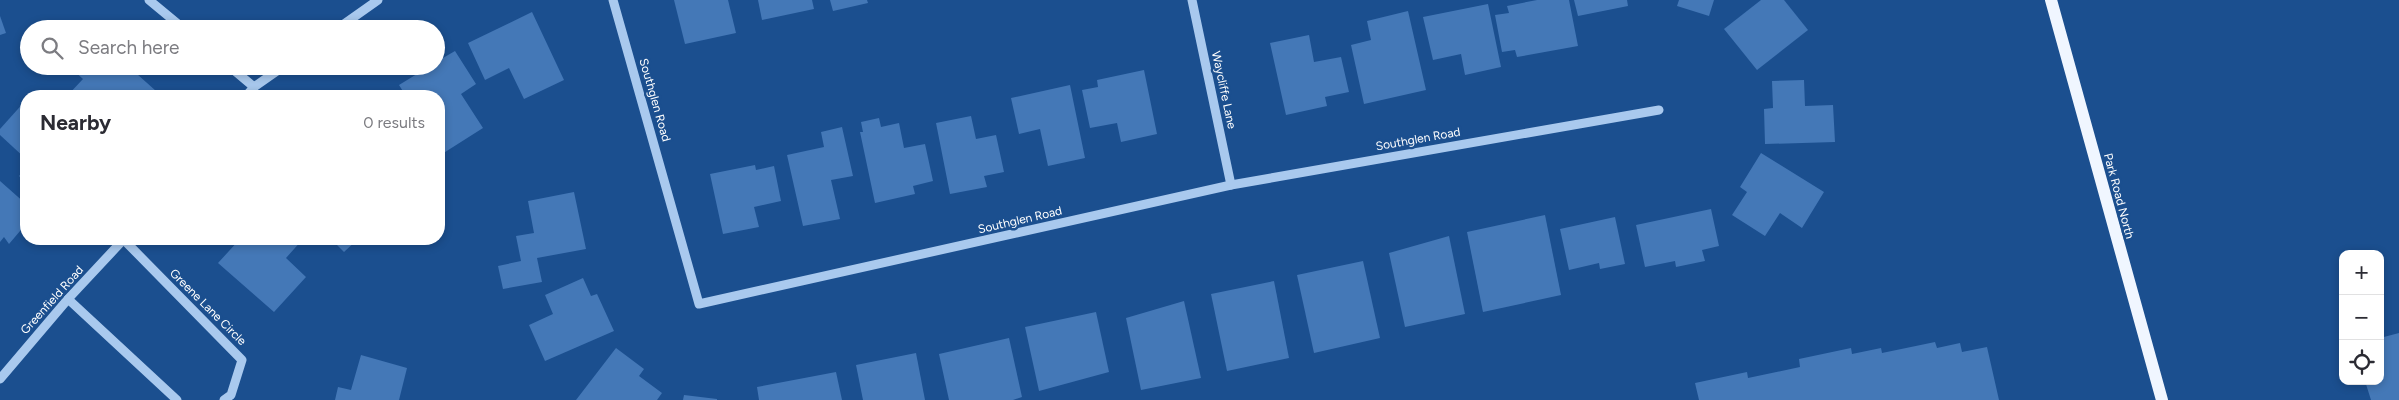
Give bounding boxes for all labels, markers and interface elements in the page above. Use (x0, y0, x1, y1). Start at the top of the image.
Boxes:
search box (20, 20, 445, 75)
icon: search (38, 34, 66, 62)
text: Search here (78, 36, 180, 59)
street label: Waycliffe Lane (1209, 50, 1239, 131)
street label: Southglen Road (636, 57, 674, 143)
text: Nearby (40, 110, 111, 135)
text: 0 results (363, 113, 425, 132)
street label: Southglen Road (1375, 125, 1461, 153)
street label: Park Road North (2101, 152, 2137, 241)
street label: Southglen Road (977, 204, 1063, 236)
map controls (2339, 250, 2384, 385)
button: + (2339, 250, 2384, 295)
street label: Greenfield Road (18, 263, 86, 337)
street label: Greene Lane Circle (167, 266, 249, 348)
button: − (2339, 295, 2384, 340)
button: locate (2339, 340, 2384, 385)

